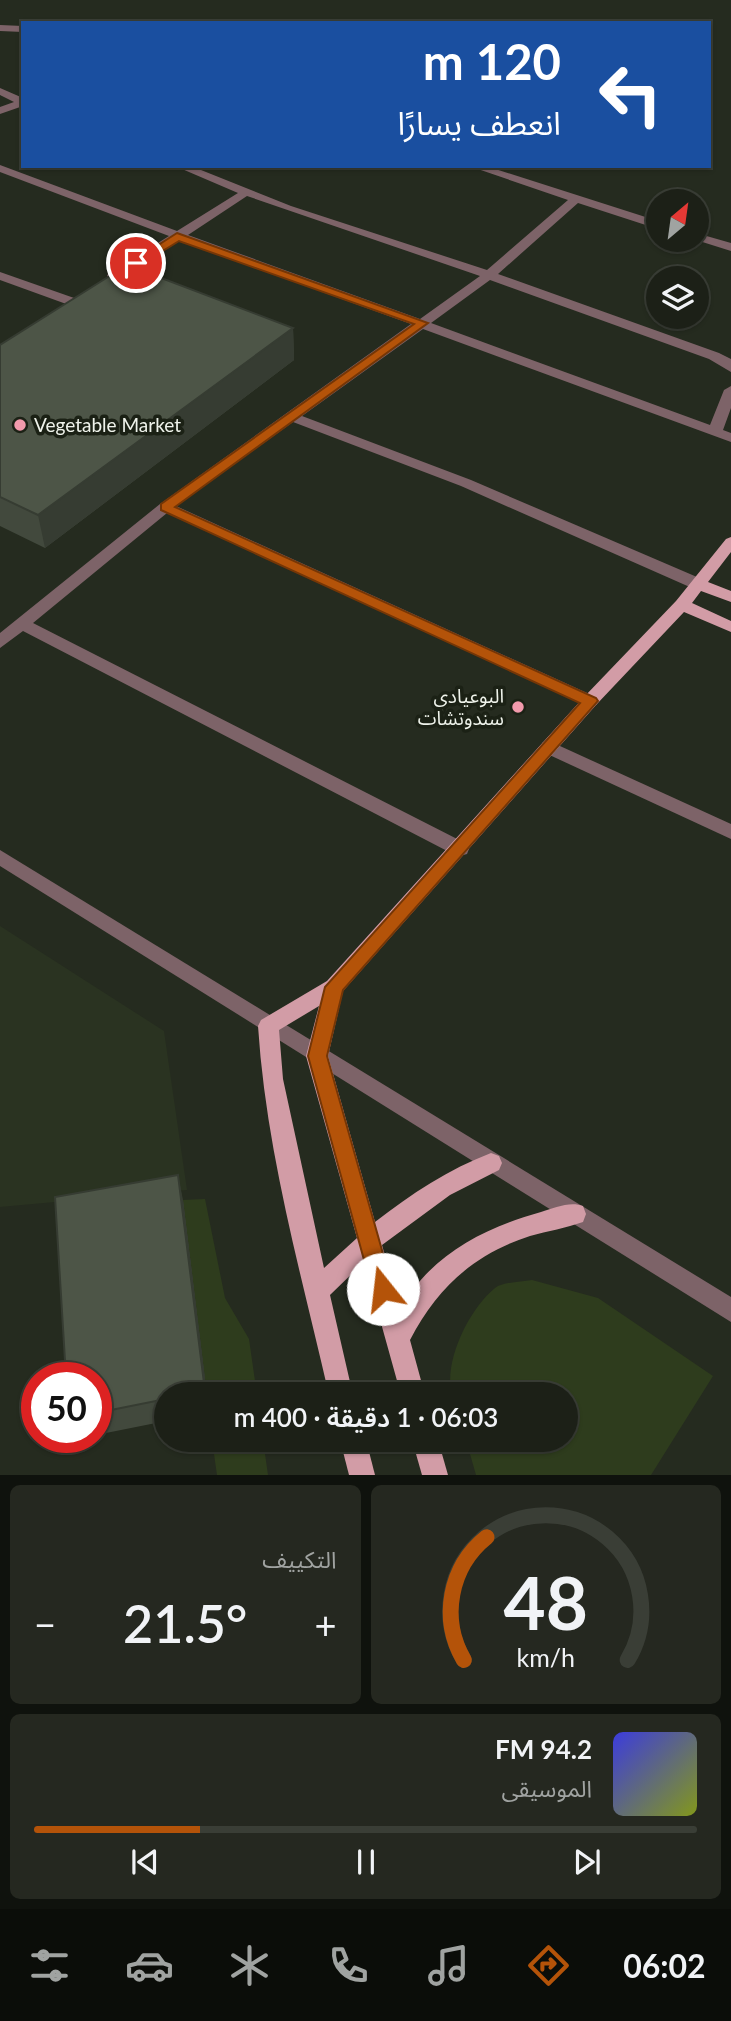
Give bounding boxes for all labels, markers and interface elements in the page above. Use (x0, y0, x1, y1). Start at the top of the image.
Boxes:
text: 120 m (423, 32, 561, 90)
icon: left (585, 49, 676, 140)
text: انعطف يسارًا (397, 103, 561, 142)
north arrow (646, 189, 709, 252)
map controls (646, 189, 709, 329)
pin (106, 233, 166, 293)
icon: arrive (117, 244, 155, 282)
button: layers (646, 266, 709, 329)
place label: Vegetable Market (34, 413, 181, 436)
marker: Vegetable Market (12, 417, 28, 433)
place label: البوعيادي سندوتشات (418, 684, 504, 730)
marker: البوعيادي سندوتشات (510, 699, 526, 715)
position arrow (346, 1252, 420, 1326)
speed limit sign: 50 (21, 1362, 112, 1453)
text: 06:03 · 1 دقيقة · 400 m (234, 1401, 498, 1433)
text: التكييف (262, 1545, 337, 1573)
text: 48 (504, 1559, 588, 1647)
text: 21.5° (123, 1592, 247, 1654)
text: − (34, 1601, 56, 1647)
text: + (314, 1601, 336, 1647)
text: km/h (516, 1642, 575, 1672)
text: 94.2 FM (495, 1733, 592, 1765)
text: الموسيقى (501, 1774, 592, 1802)
icon: previous (126, 1843, 164, 1881)
icon: pause (347, 1843, 385, 1881)
icon: next (568, 1843, 606, 1881)
icon: filters (25, 1941, 74, 1990)
icon: car (125, 1941, 174, 1990)
icon: climate (225, 1941, 274, 1990)
icon: phone (324, 1941, 373, 1990)
icon: music (424, 1941, 473, 1990)
icon: directions (524, 1941, 573, 1990)
text: 06:02 (623, 1946, 706, 1985)

